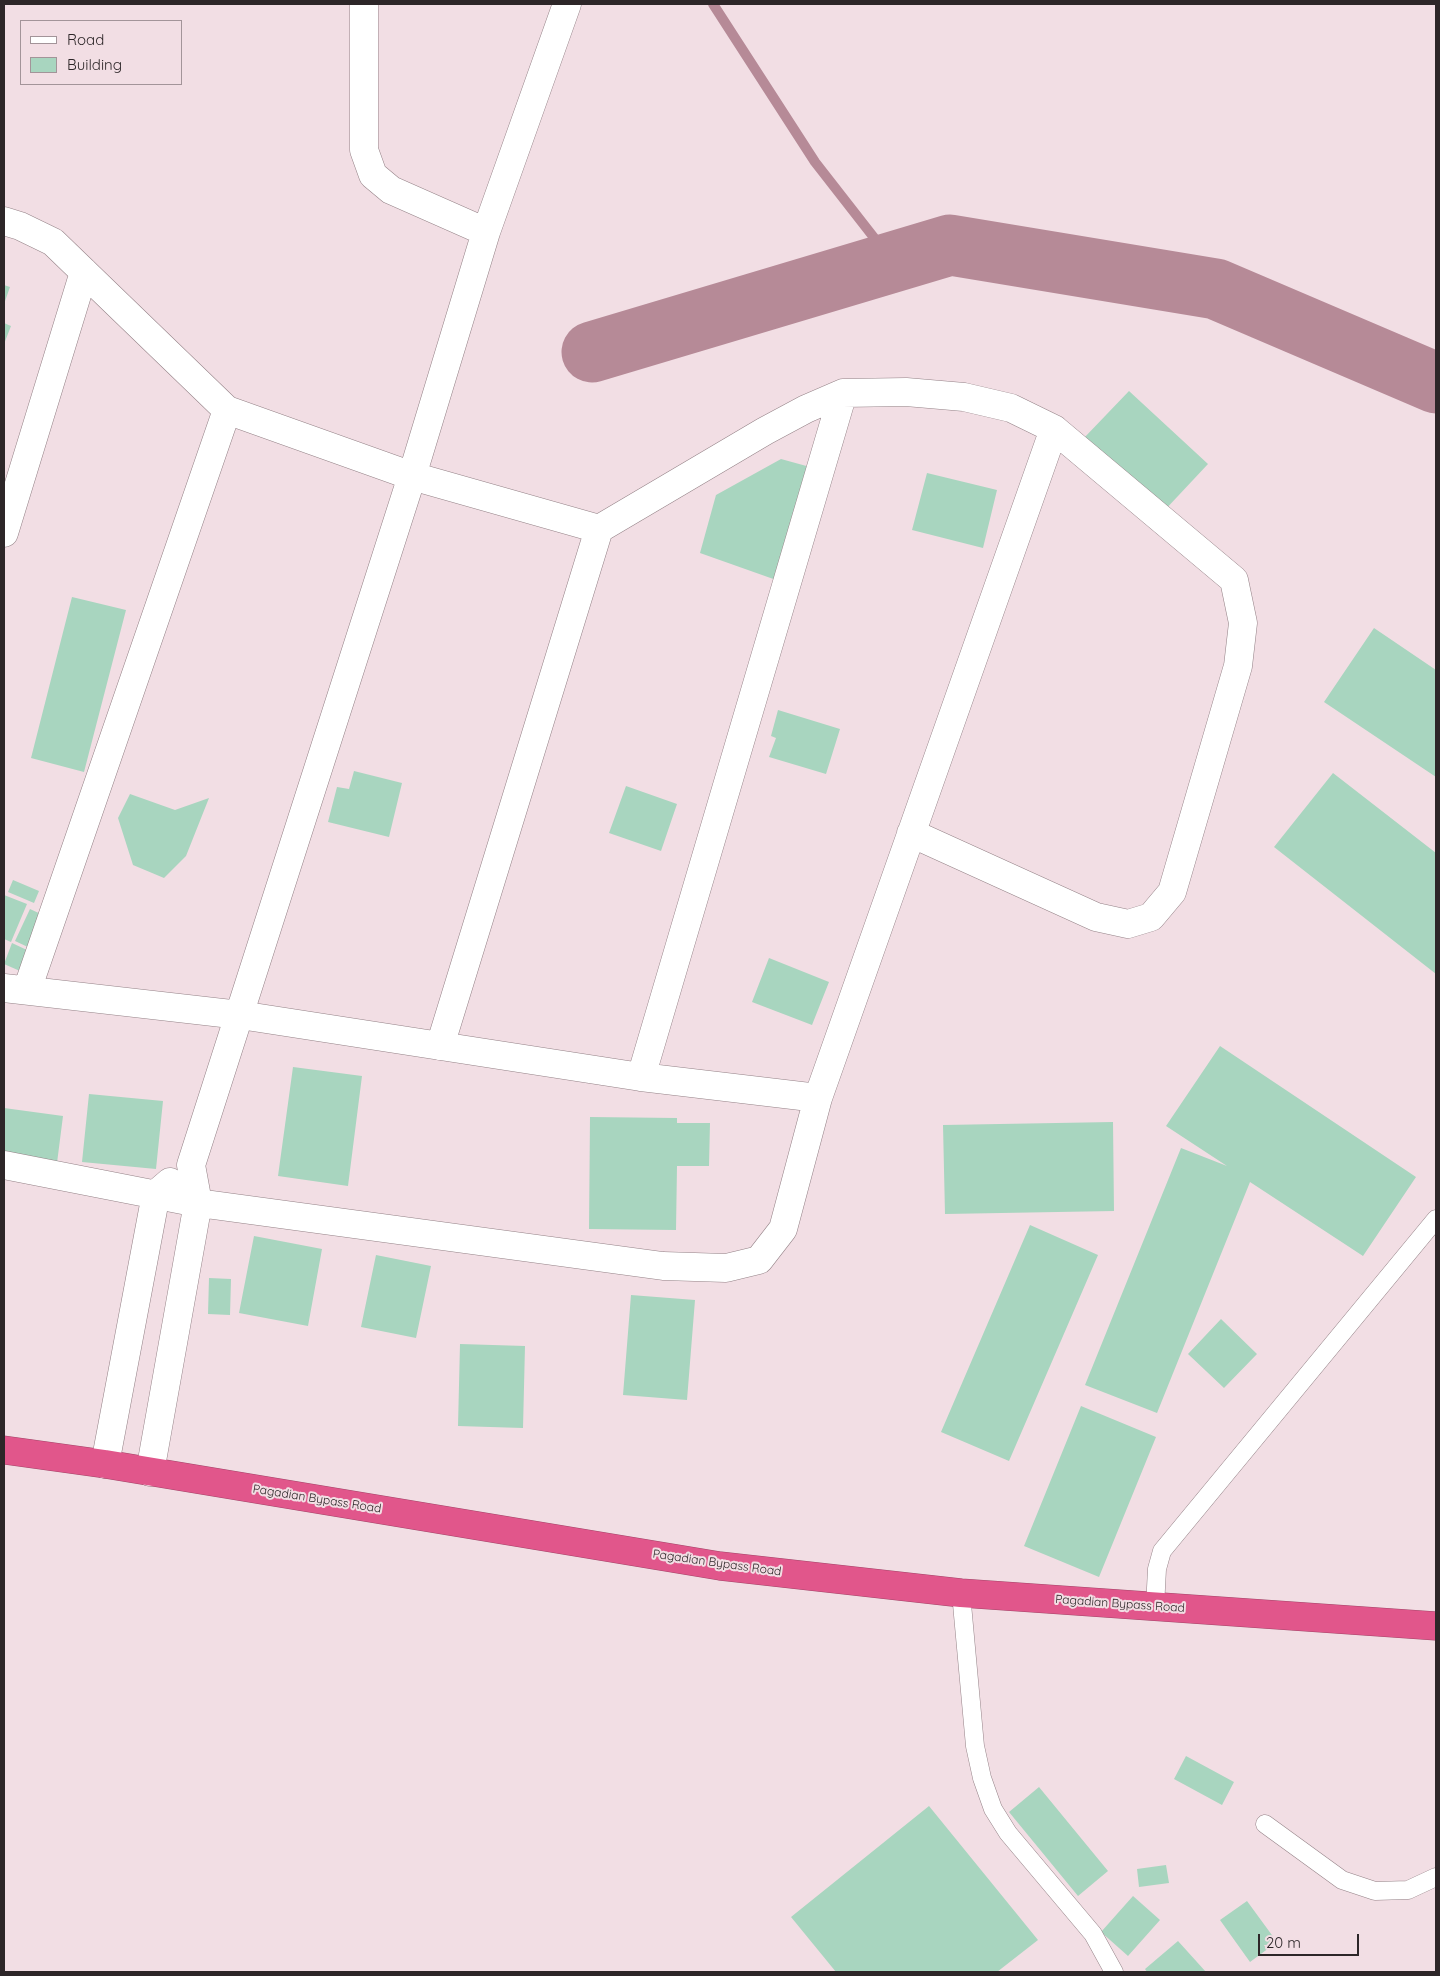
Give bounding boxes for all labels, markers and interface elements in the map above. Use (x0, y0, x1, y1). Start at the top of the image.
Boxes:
legend (20, 20, 182, 85)
text: Road (67, 30, 104, 49)
text: Building (67, 55, 122, 74)
street label: Pagadian Bypass Road (252, 1482, 382, 1516)
street label: Pagadian Bypass Road (652, 1547, 782, 1579)
street label: Pagadian Bypass Road (1055, 1592, 1185, 1616)
scale bar (1260, 1924, 1361, 1956)
text: 20 m (1266, 1933, 1301, 1952)

